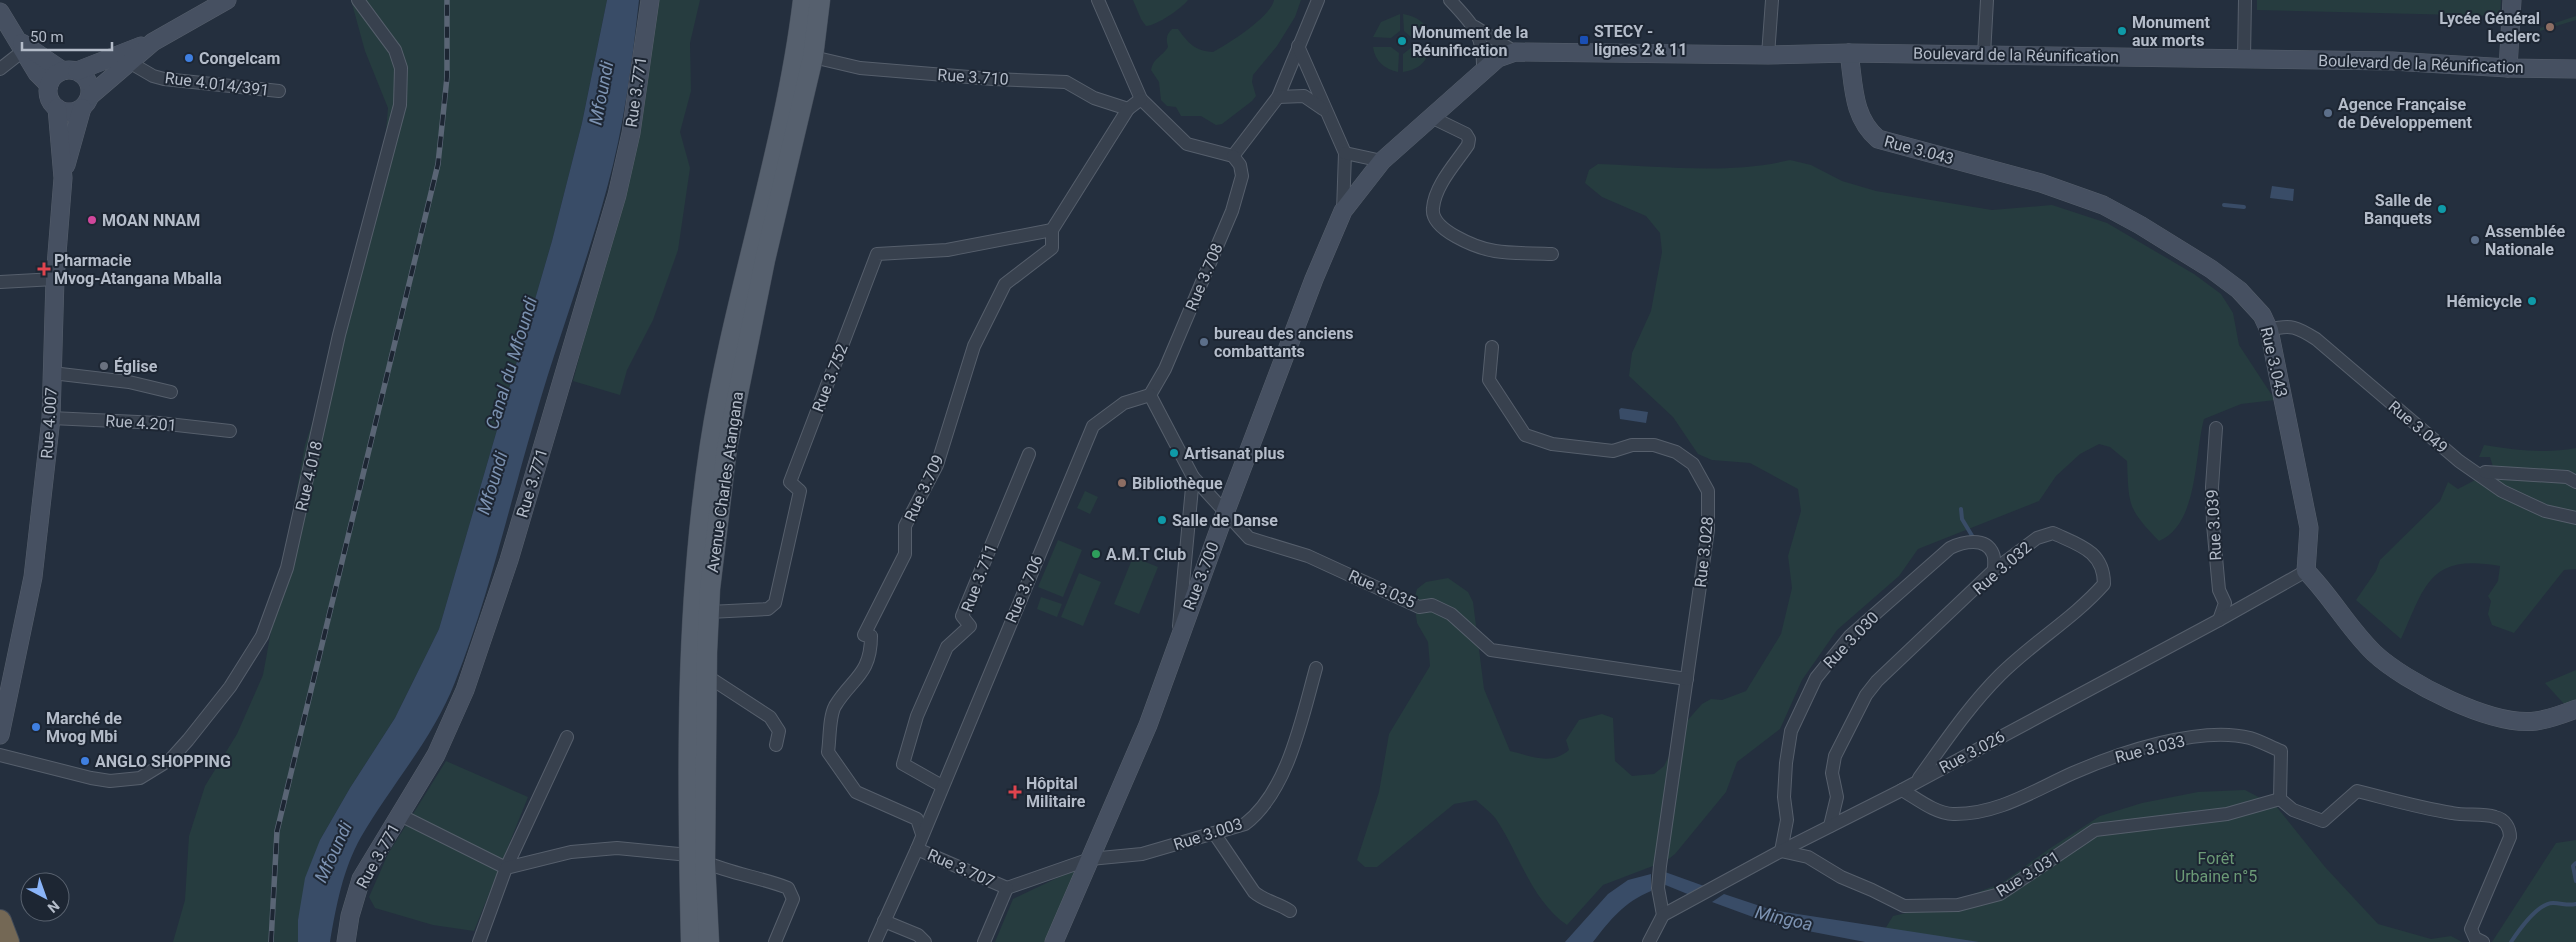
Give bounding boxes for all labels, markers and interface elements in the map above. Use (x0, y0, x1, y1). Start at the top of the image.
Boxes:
place label: Lycée Général Leclerc (2439, 9, 2540, 46)
place label: Monument aux morts (2132, 13, 2210, 50)
scale bar (22, 20, 112, 52)
marker: Lycée Général Leclerc (2544, 21, 2556, 33)
place label: STECY - lignes 2 & 11 (1594, 22, 1687, 59)
place label: Monument de la Réunification (1412, 23, 1529, 60)
marker: Monument aux morts (2116, 25, 2128, 37)
text: 50 m (30, 28, 64, 46)
marker: STECY - lignes 2 & 11 (1578, 34, 1590, 46)
marker: Monument de la Réunification (1396, 35, 1408, 47)
street label: Boulevard de la Réunification (1913, 44, 2119, 66)
place label: Congelcam (199, 49, 280, 68)
street label: Boulevard de la Réunification (2318, 51, 2524, 77)
marker: Congelcam (183, 52, 195, 64)
street label: Rue 3.771 (622, 55, 650, 129)
water label: Mfoundi (585, 59, 618, 127)
street label: Rue 3.710 (937, 65, 1009, 89)
street label: Rue 4.014/391 (164, 68, 270, 100)
place label: Agence Française de Développement (2338, 95, 2473, 132)
marker: Agence Française de Développement (2322, 107, 2334, 119)
street label: Rue 3.043 (1882, 132, 1956, 168)
place label: Salle de Banquets (2364, 191, 2432, 228)
marker: Salle de Banquets (2436, 203, 2448, 215)
place label: MOAN NNAM (102, 211, 200, 230)
marker: MOAN NNAM (86, 214, 98, 226)
place label: Assemblée Nationale (2485, 222, 2566, 259)
marker: Assemblée Nationale (2469, 234, 2481, 246)
street label: Rue 3.708 (1181, 240, 1227, 314)
place label: Pharmacie Mvog-Atangana Mballa (54, 251, 222, 288)
marker: Pharmacie Mvog-Atangana Mballa (38, 263, 50, 275)
place label: Hémicycle (2446, 292, 2522, 311)
water label: Canal du Mfoundi (481, 294, 541, 432)
marker: Hémicycle (2526, 295, 2538, 307)
place label: bureau des anciens combattants (1214, 324, 1354, 361)
street label: Rue 3.043 (2257, 325, 2291, 399)
marker: bureau des anciens combattants (1198, 336, 1210, 348)
street label: Rue 3.752 (808, 341, 852, 415)
place label: Église (114, 357, 158, 376)
marker: Église (98, 360, 110, 372)
street label: Rue 4.007 (37, 387, 61, 459)
street label: Avenue Charles Atangana (703, 390, 747, 574)
street label: Rue 3.049 (2385, 397, 2451, 457)
street label: Rue 4.201 (105, 411, 177, 435)
street label: Rue 4.018 (292, 439, 326, 513)
place label: Artisanat plus (1184, 444, 1285, 463)
street label: Rue 3.771 (512, 446, 552, 520)
marker: Artisanat plus (1168, 447, 1180, 459)
water label: Mfoundi (473, 448, 512, 517)
street label: Rue 3.709 (900, 452, 948, 524)
place label: Bibliothèque (1132, 474, 1223, 493)
marker: Bibliothèque (1116, 477, 1128, 489)
street label: Rue 3.039 (2203, 489, 2225, 561)
place label: Salle de Danse (1172, 511, 1278, 530)
marker: Salle de Danse (1156, 514, 1168, 526)
street label: Rue 3.028 (1691, 516, 1717, 588)
street label: Rue 3.032 (1969, 537, 2035, 599)
street label: Rue 3.700 (1179, 539, 1223, 613)
street label: Rue 3.711 (957, 541, 1001, 615)
place label: A.M.T Club (1106, 545, 1186, 564)
marker: A.M.T Club (1090, 548, 1102, 560)
street label: Rue 3.706 (1001, 552, 1047, 626)
street label: Rue 3.035 (1346, 566, 1418, 612)
street label: Rue 3.030 (1819, 608, 1883, 672)
place label: Marché de Mvog Mbi (46, 709, 122, 746)
marker: Marché de Mvog Mbi (30, 721, 42, 733)
street label: Rue 3.026 (1936, 727, 2008, 777)
street label: Rue 3.033 (2113, 731, 2187, 767)
place label: ANGLO SHOPPING (95, 752, 231, 771)
marker: ANGLO SHOPPING (79, 755, 91, 767)
place label: Hôpital Militaire (1026, 774, 1086, 811)
marker: Hôpital Militaire (1008, 785, 1022, 799)
street label: Rue 3.003 (1171, 814, 1245, 854)
water label: Mfoundi (310, 818, 356, 886)
street label: Rue 3.771 (352, 820, 404, 892)
street label: Rue 3.707 (925, 845, 997, 891)
street label: Rue 3.031 (1993, 847, 2063, 901)
park label: Forêt Urbaine n°5 (2175, 849, 2257, 886)
north arrow (20, 872, 70, 922)
text: N (45, 898, 63, 916)
water label: Mingoa (1753, 901, 1815, 935)

